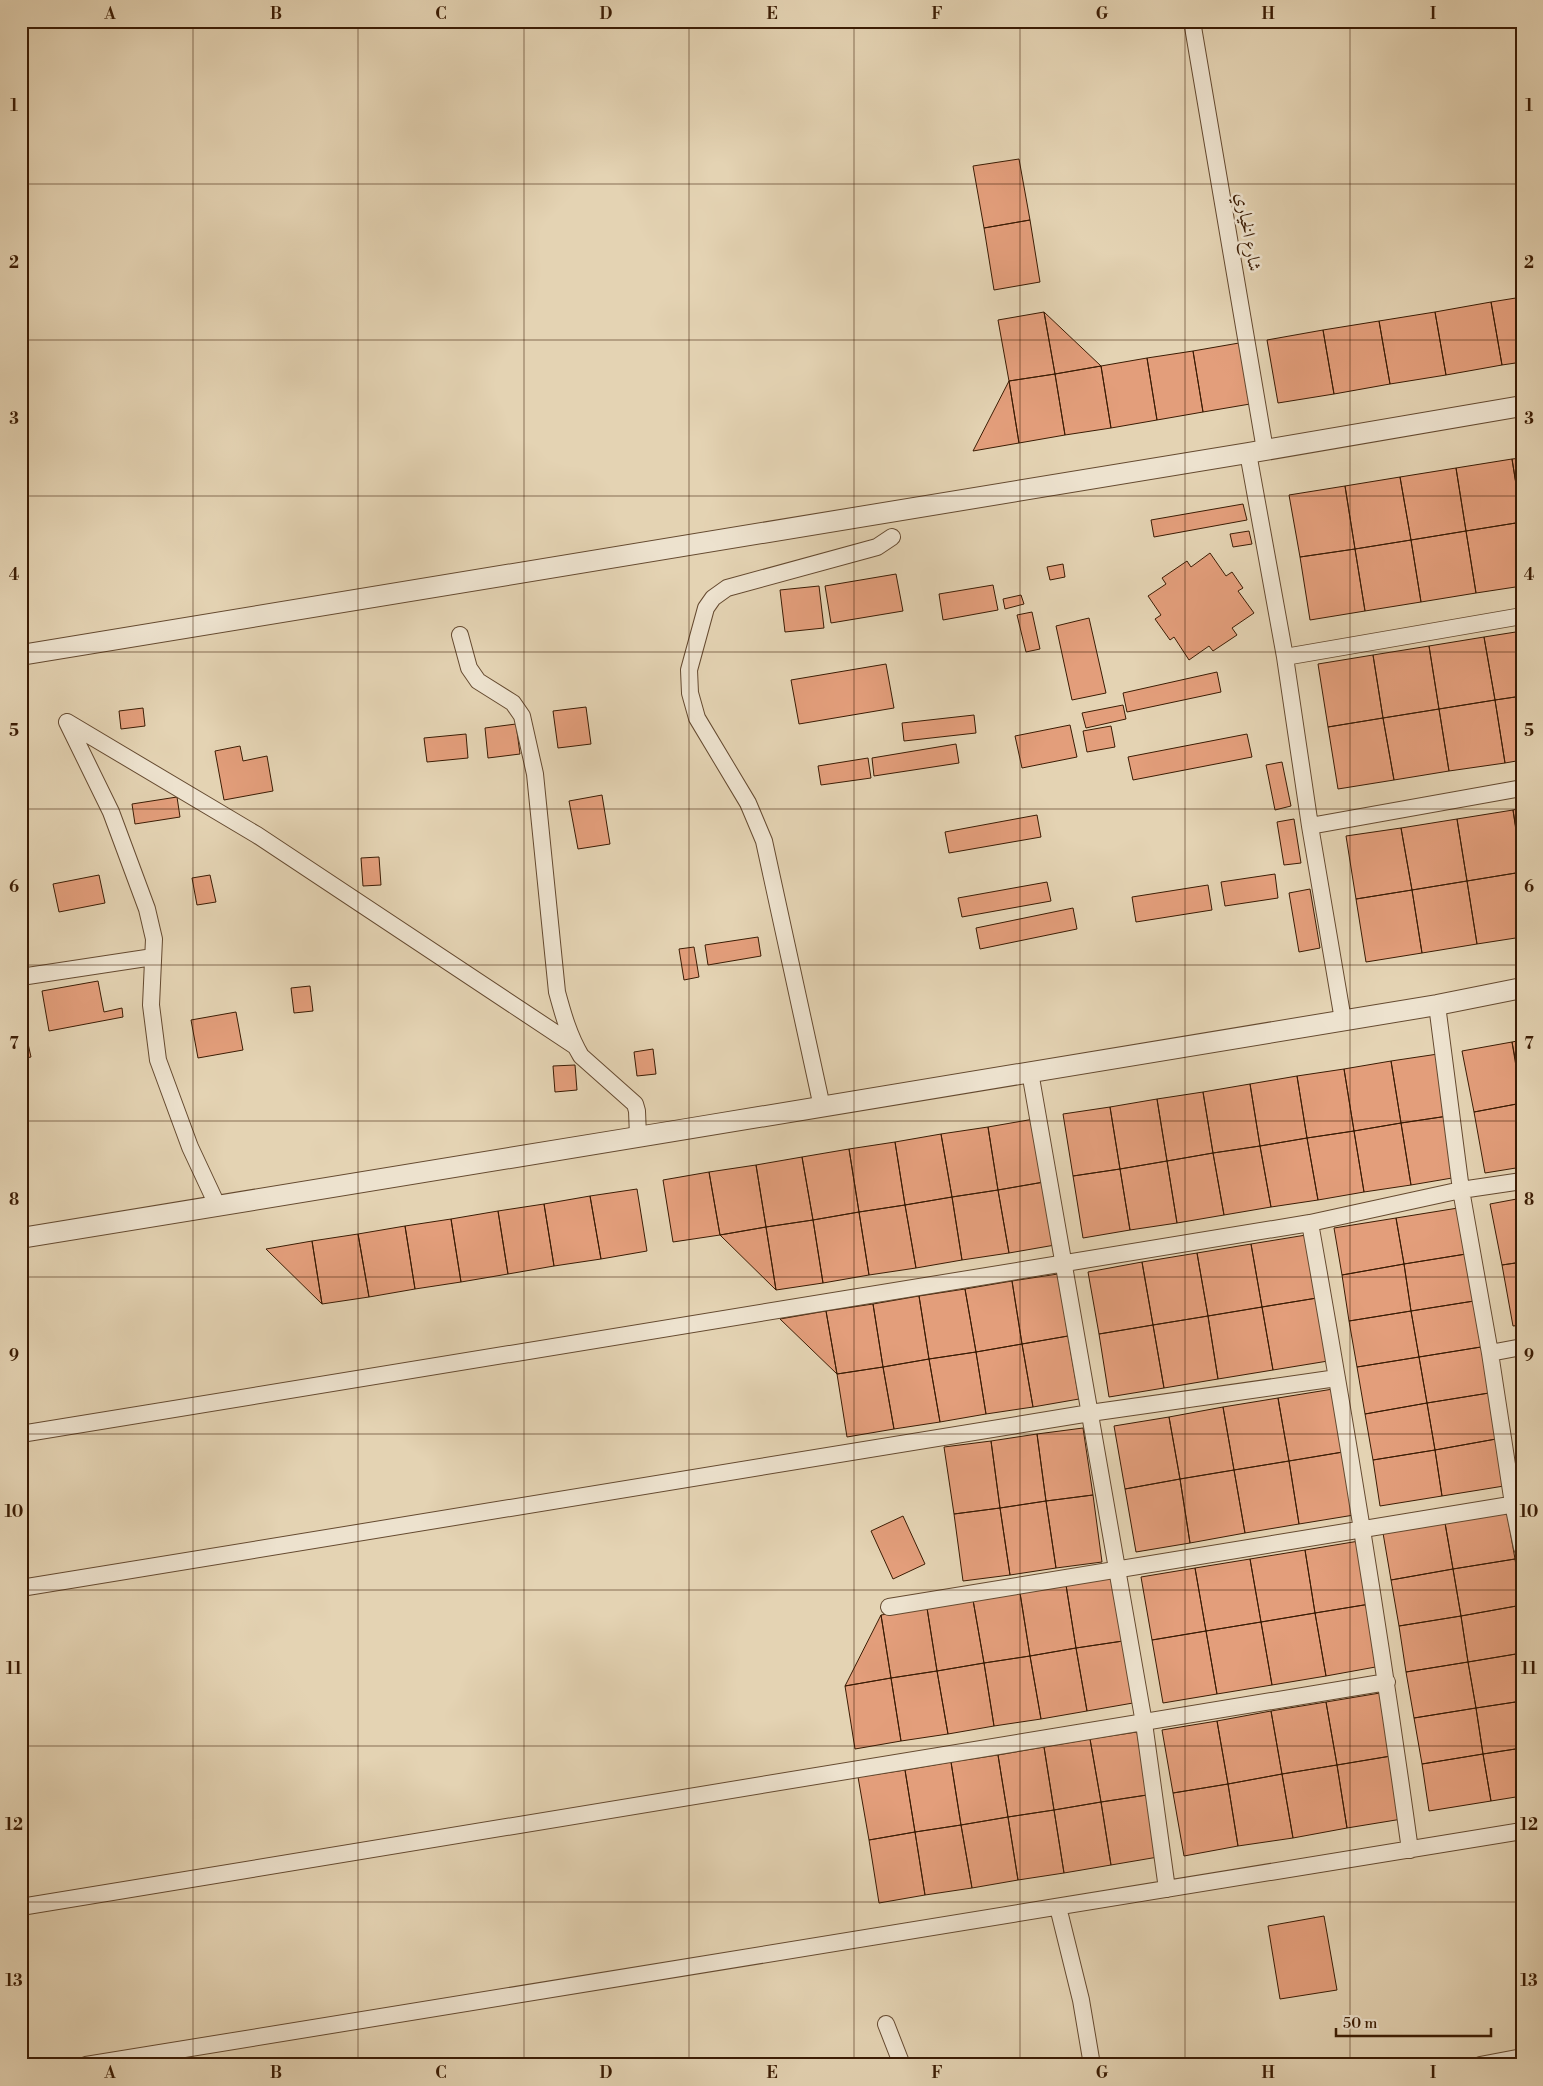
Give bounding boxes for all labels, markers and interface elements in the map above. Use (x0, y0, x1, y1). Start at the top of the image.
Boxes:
text: A (103, 4, 116, 24)
text: B (270, 4, 282, 24)
text: C (435, 4, 447, 24)
text: D (600, 4, 613, 24)
text: E (766, 4, 778, 24)
text: F (931, 4, 943, 24)
text: G (1096, 4, 1109, 24)
text: H (1261, 4, 1275, 24)
text: I (1430, 4, 1436, 24)
text: 1 (10, 96, 18, 116)
text: 1 (1525, 96, 1533, 116)
street label: شارع الخياري (1227, 191, 1266, 274)
text: 2 (9, 253, 19, 273)
text: 2 (1524, 253, 1534, 273)
text: 3 (9, 409, 19, 429)
text: 3 (1524, 409, 1534, 429)
text: 4 (9, 565, 20, 585)
text: 4 (1524, 565, 1535, 585)
text: 5 (9, 721, 19, 741)
text: 5 (1524, 721, 1534, 741)
text: 6 (9, 877, 19, 897)
text: 6 (1524, 877, 1534, 897)
text: 7 (9, 1034, 19, 1054)
text: 7 (1524, 1034, 1534, 1054)
text: 8 (9, 1190, 19, 1210)
text: 8 (1524, 1190, 1534, 1210)
text: 9 (9, 1346, 19, 1366)
text: 9 (1524, 1346, 1534, 1366)
text: 10 (5, 1502, 23, 1522)
text: 10 (1520, 1502, 1538, 1522)
text: 11 (6, 1659, 22, 1679)
text: 11 (1521, 1659, 1537, 1679)
text: 12 (5, 1815, 23, 1835)
text: 12 (1520, 1815, 1538, 1835)
text: 13 (5, 1971, 23, 1991)
text: 13 (1520, 1971, 1538, 1991)
scale bar (1336, 2006, 1490, 2038)
text: 50 m (1343, 2014, 1377, 2033)
text: A (103, 2063, 116, 2083)
text: B (270, 2063, 282, 2083)
text: C (435, 2063, 447, 2083)
text: D (600, 2063, 613, 2083)
text: E (766, 2063, 778, 2083)
text: F (931, 2063, 943, 2083)
text: G (1096, 2063, 1109, 2083)
text: H (1261, 2063, 1275, 2083)
text: I (1430, 2063, 1436, 2083)

